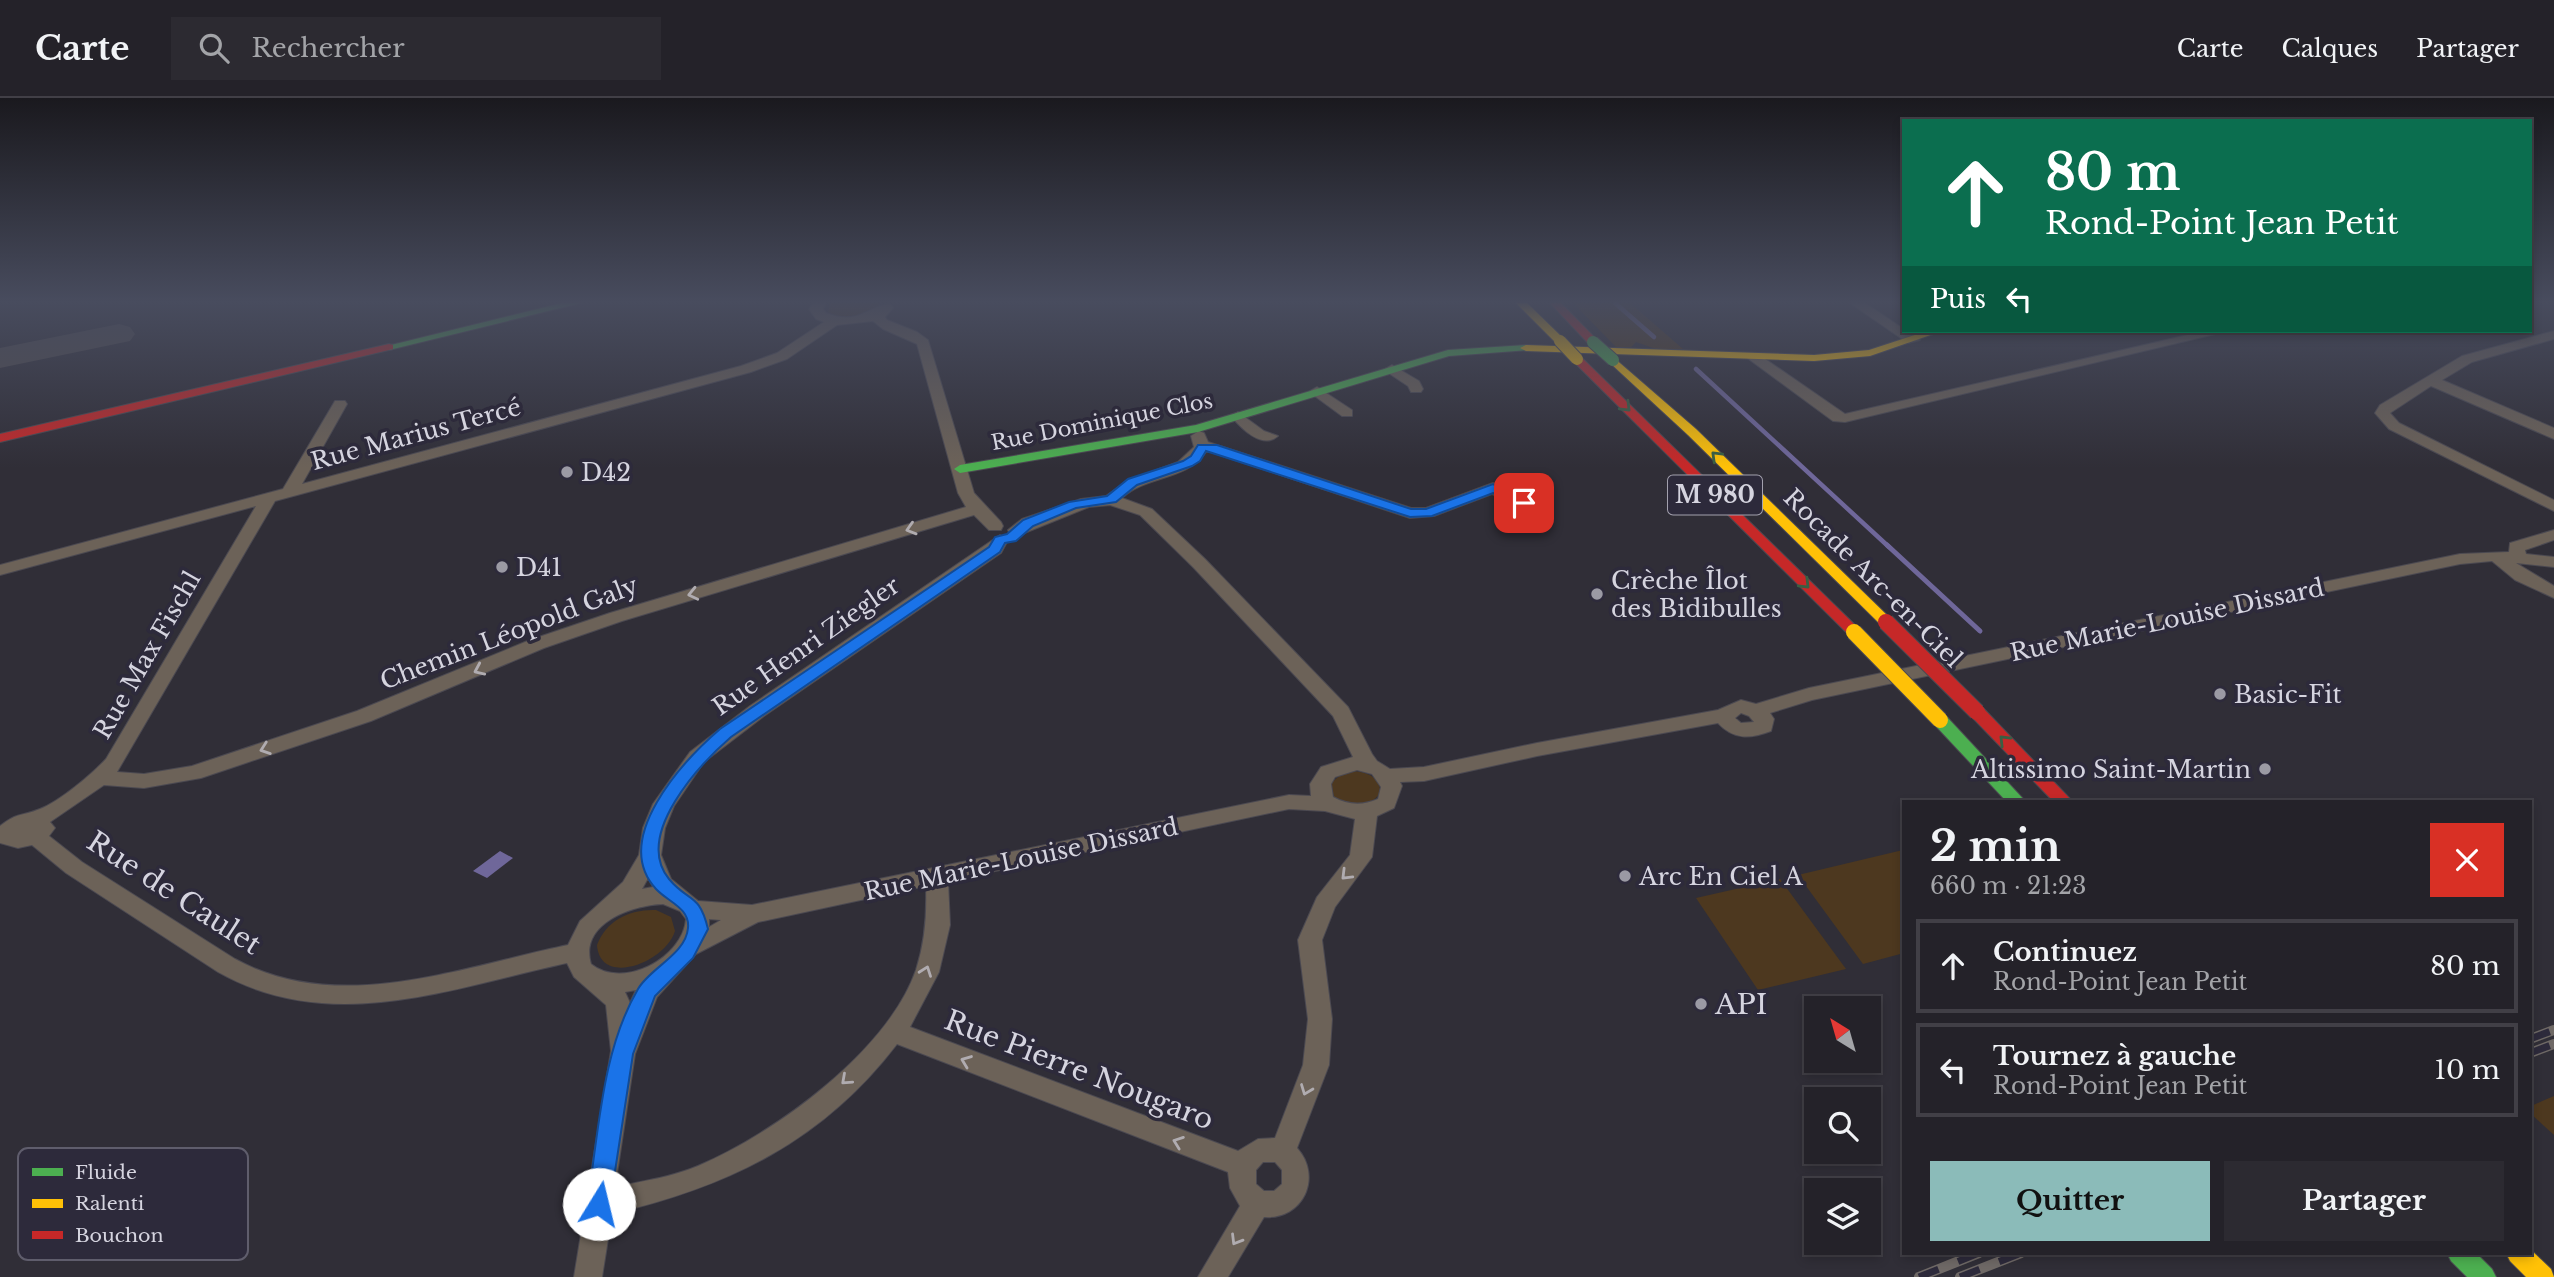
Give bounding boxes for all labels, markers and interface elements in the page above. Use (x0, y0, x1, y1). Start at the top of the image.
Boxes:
search box (171, 17, 661, 80)
text: Carte (35, 28, 129, 69)
icon: search (195, 29, 233, 67)
text: Rechercher (251, 32, 405, 64)
text: Carte (2177, 34, 2243, 63)
text: Calques (2281, 34, 2378, 63)
text: Partager (2416, 34, 2519, 63)
text: 80 m (2045, 142, 2180, 203)
icon: ahead (1930, 147, 2021, 238)
text: Rond-Point Jean Petit (2045, 203, 2399, 243)
icon: left (2000, 280, 2038, 318)
text: Puis (1930, 283, 1986, 315)
street label: Rue Dominique Clos (989, 388, 1215, 456)
street label: Rue Marius Tercé (308, 392, 524, 476)
one-way arrow (1617, 399, 1630, 412)
one-way arrow (1712, 451, 1725, 464)
place label: D42 (581, 458, 631, 487)
marker: D42 (559, 464, 575, 480)
pin (1494, 473, 1554, 533)
road number: M 980 (1668, 476, 1762, 514)
street label: Rocade Arc-en-Ciel (1778, 483, 1968, 673)
icon: arrive (1505, 484, 1543, 522)
one-way arrow (905, 521, 917, 536)
place label: D41 (516, 553, 562, 582)
marker: D41 (494, 559, 510, 575)
place label: Crèche Îlot des Bidibulles (1611, 565, 1782, 623)
street label: Rue Max Fischl (87, 566, 207, 744)
street label: Chemin Léopold Galy (376, 570, 643, 696)
street label: Rue Henri Ziegler (707, 570, 906, 721)
street label: Rue Marie-Louise Dissard (2007, 573, 2327, 667)
one-way arrow (1797, 575, 1810, 588)
one-way arrow (687, 586, 699, 600)
marker: Crèche Îlot des Bidibulles (1589, 586, 1605, 602)
one-way arrow (473, 661, 485, 675)
place label: Basic-Fit (2234, 680, 2342, 709)
marker: Basic-Fit (2212, 686, 2228, 702)
one-way arrow (1999, 735, 2012, 748)
one-way arrow (260, 741, 272, 755)
place label: Altissimo Saint-Martin (1970, 755, 2251, 784)
marker: Altissimo Saint-Martin (2257, 761, 2273, 777)
street label: Rue Marie-Louise Dissard (861, 812, 1181, 906)
text: 2 min (1930, 820, 2061, 872)
button: close (2430, 823, 2504, 897)
street label: Rue de Caulet (80, 824, 268, 962)
place label: Arc En Ciel A (1638, 862, 1803, 891)
one-way arrow (1342, 867, 1355, 880)
marker: Arc En Ciel A (1617, 868, 1633, 884)
text: 660 m · 21:23 (1930, 872, 2086, 900)
text: Continuez (1993, 936, 2137, 968)
icon: ahead (1934, 947, 1972, 985)
text: 80 m (2430, 950, 2500, 982)
one-way arrow (918, 966, 932, 978)
text: Rond-Point Jean Petit (1993, 968, 2247, 996)
place label: API (1714, 987, 1767, 1022)
marker: API (1693, 996, 1709, 1012)
north arrow (1804, 996, 1881, 1073)
map controls (1804, 996, 1881, 1255)
street label: Rue Pierre Nougaro (940, 1003, 1218, 1137)
text: Tournez à gauche (1993, 1040, 2236, 1072)
icon: left (1934, 1051, 1972, 1089)
text: 10 m (2434, 1054, 2500, 1086)
one-way arrow (960, 1055, 972, 1069)
one-way arrow (842, 1072, 855, 1084)
text: Rond-Point Jean Petit (1993, 1072, 2247, 1100)
one-way arrow (1300, 1083, 1314, 1095)
button: search (1804, 1087, 1881, 1164)
one-way arrow (1173, 1136, 1185, 1150)
legend (18, 1148, 248, 1260)
text: Fluide (75, 1161, 137, 1184)
button: Quitter (1930, 1161, 2210, 1241)
button: Partager (2224, 1161, 2504, 1241)
position arrow (562, 1167, 636, 1241)
button: layers (1804, 1178, 1881, 1255)
text: Ralenti (75, 1192, 145, 1215)
text: Bouchon (75, 1224, 164, 1247)
one-way arrow (1231, 1232, 1244, 1245)

